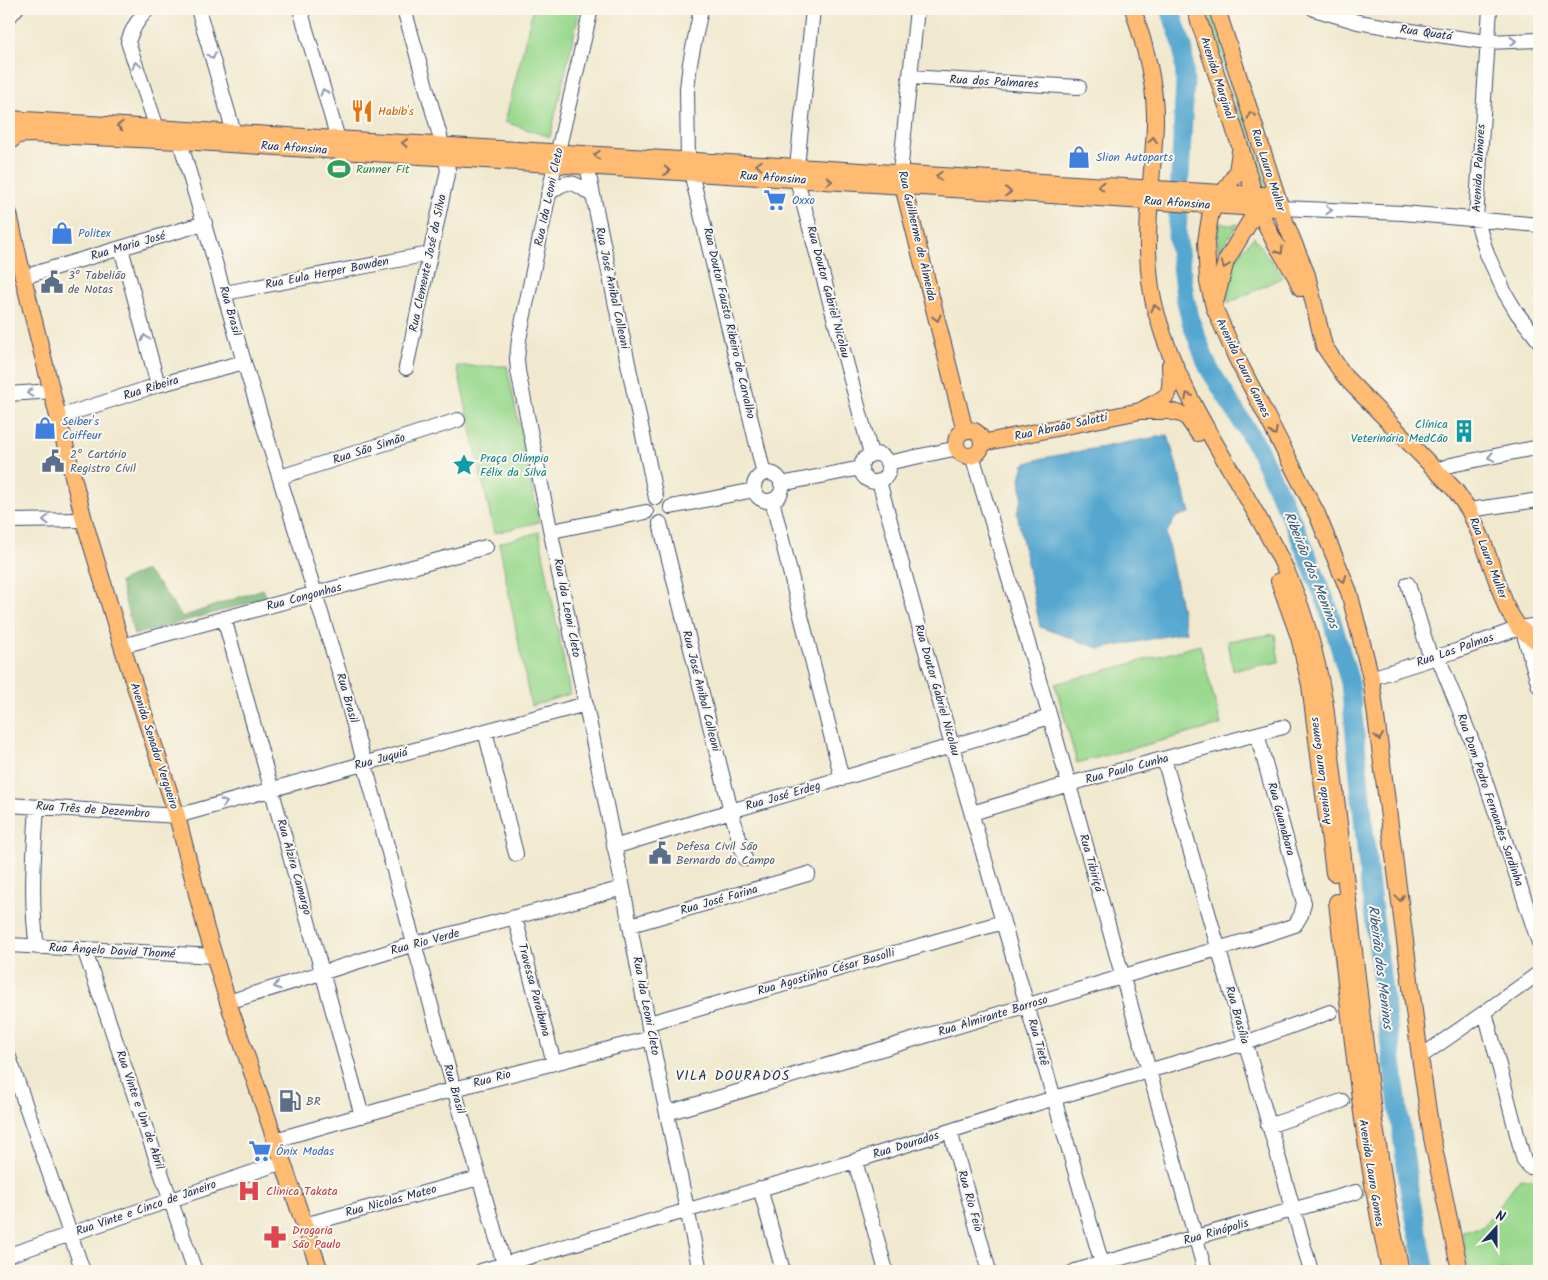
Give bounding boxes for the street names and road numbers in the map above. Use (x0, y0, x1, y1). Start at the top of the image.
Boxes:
street label: Rua Quatá (1399, 20, 1455, 46)
street label: Avenida Marginal (1195, 34, 1239, 122)
street label: Rua dos Palmares (949, 70, 1039, 94)
street label: Avenida Palmares (1467, 123, 1491, 213)
street label: Rua Lauro Muller (1246, 126, 1291, 215)
street label: Rua Afonsina (260, 136, 328, 160)
street label: Rua Ida Leoni Cleto (529, 146, 569, 248)
street label: Rua Afonsina (739, 166, 807, 190)
street label: Rua Guilherme de Almeida (893, 169, 941, 304)
street label: Rua Afonsina (1143, 191, 1211, 215)
street label: Rua Clemente José da Silva (404, 192, 452, 334)
street label: Rua Doutor Gabriel Nicolau (801, 224, 855, 361)
street label: Rua José Anibal Colleoni (590, 225, 634, 352)
street label: Rua Doutor Fausto Ribeiro de Carvalho (698, 225, 760, 421)
street label: Rua Maria José (88, 226, 168, 266)
street label: Rua Eula Herper Bowden (264, 252, 390, 294)
street label: Rua Brasil (214, 284, 246, 338)
street label: Avenida Lauro Gomes (1211, 315, 1275, 421)
street label: Rua Ribeira (121, 370, 181, 405)
street label: Rua Abraão Salotti (1013, 408, 1110, 446)
street label: Rua São Simão (330, 428, 408, 470)
street label: Rua Lauro Muller (1464, 515, 1513, 602)
street label: Rua Ida Leoni Cleto (548, 557, 586, 659)
street label: Rua Congonhas (264, 578, 344, 616)
street label: Rua Doutor Gabriel Nicolau (909, 622, 965, 758)
street label: Rua José Anibal Colleoni (677, 628, 726, 755)
street label: Rua Las Palmas (1414, 628, 1496, 672)
street label: Rua Brasil (331, 671, 363, 725)
street label: Avenida Senador Vergueiro (125, 680, 183, 812)
street label: Rua Dom Pedro Fernandes Sardinha (1451, 711, 1529, 889)
street label: Avenida Lauro Gomes (1305, 716, 1337, 826)
street label: Rua Juquiá (352, 742, 411, 775)
street label: Rua Paulo Cunha (1083, 749, 1171, 789)
street label: Rua José Erdeg (743, 776, 823, 816)
street label: Rua Guanabara (1262, 780, 1300, 858)
street label: Rua Três de Dezembro (35, 797, 151, 823)
street label: Rua Alzira Camargo (271, 817, 317, 917)
street label: Rua Tibiriçá (1074, 832, 1109, 896)
street label: Rua José Farina (678, 880, 761, 920)
street label: Rua Rio Verde (388, 924, 462, 960)
street label: Rua Ângelo David Thomé (48, 938, 176, 964)
street label: Travessa Paraibuna (512, 941, 556, 1039)
street label: Rua Agostinho César Basolli (755, 943, 898, 1001)
street label: Rua Ida Leoni Cleto (627, 955, 665, 1057)
street label: Rua Brasília (1220, 984, 1254, 1047)
street label: Rua Almirante Barroso (936, 990, 1050, 1042)
street label: Rua Tietê (1022, 1016, 1054, 1068)
street label: Rua Vinte e Um de Abril (111, 1048, 169, 1172)
street label: Rua Brasil (438, 1062, 470, 1116)
street label: Rua Rio (471, 1065, 513, 1093)
street label: Avenida Lauro Gomes (1353, 1118, 1389, 1228)
street label: Rua Dourados (871, 1126, 941, 1164)
street label: Rua Rio Feio (952, 1168, 988, 1234)
street label: Rua Vinte e Cinco de Janeiro (73, 1175, 219, 1241)
street label: Rua Nicolas Mateo (343, 1180, 439, 1222)
street label: Rua Rinópolis (1181, 1214, 1251, 1250)

